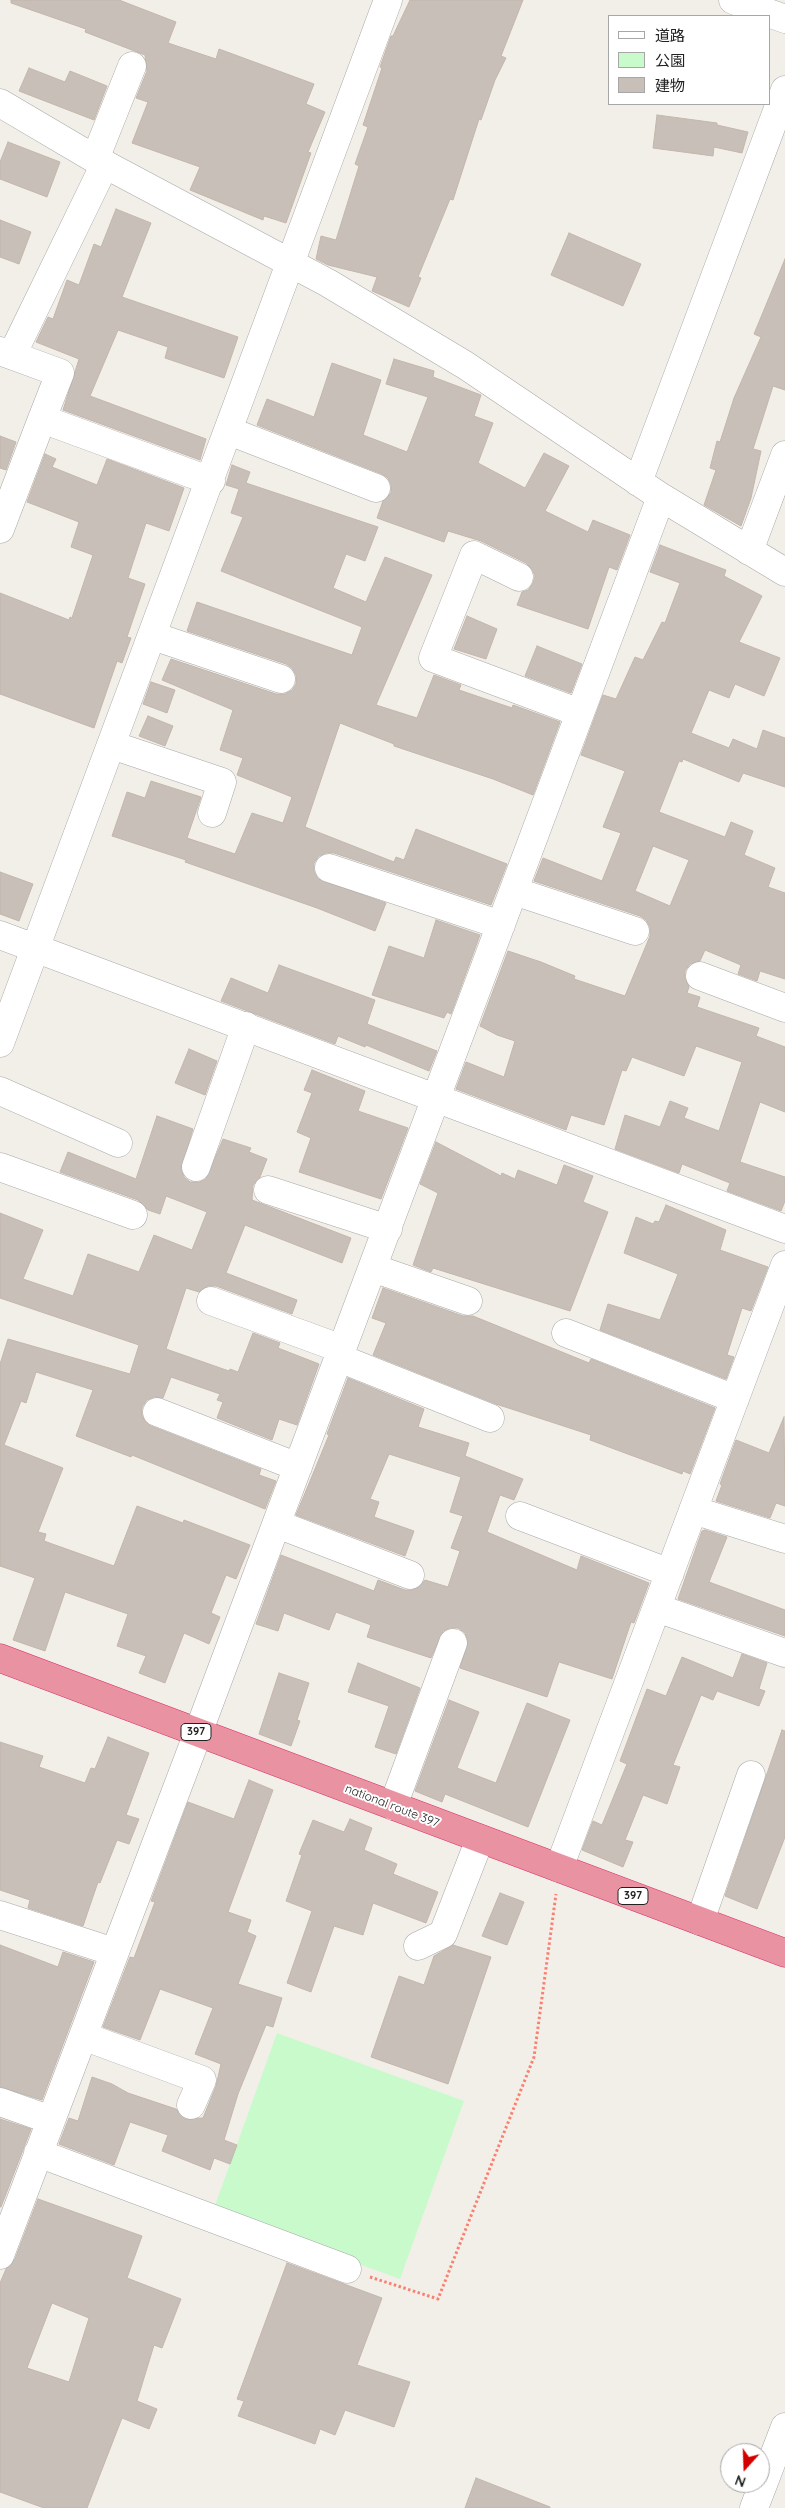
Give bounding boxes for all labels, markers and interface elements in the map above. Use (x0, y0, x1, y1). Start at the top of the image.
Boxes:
legend (608, 15, 770, 105)
text: 道路 (655, 26, 685, 45)
text: 公園 (655, 51, 685, 70)
text: 建物 (655, 76, 685, 95)
road number: 397 (181, 1724, 211, 1740)
street label: national route 397 (343, 1781, 441, 1831)
road number: 397 (618, 1888, 648, 1904)
north arrow (720, 2443, 770, 2493)
text: N (732, 2471, 748, 2491)

